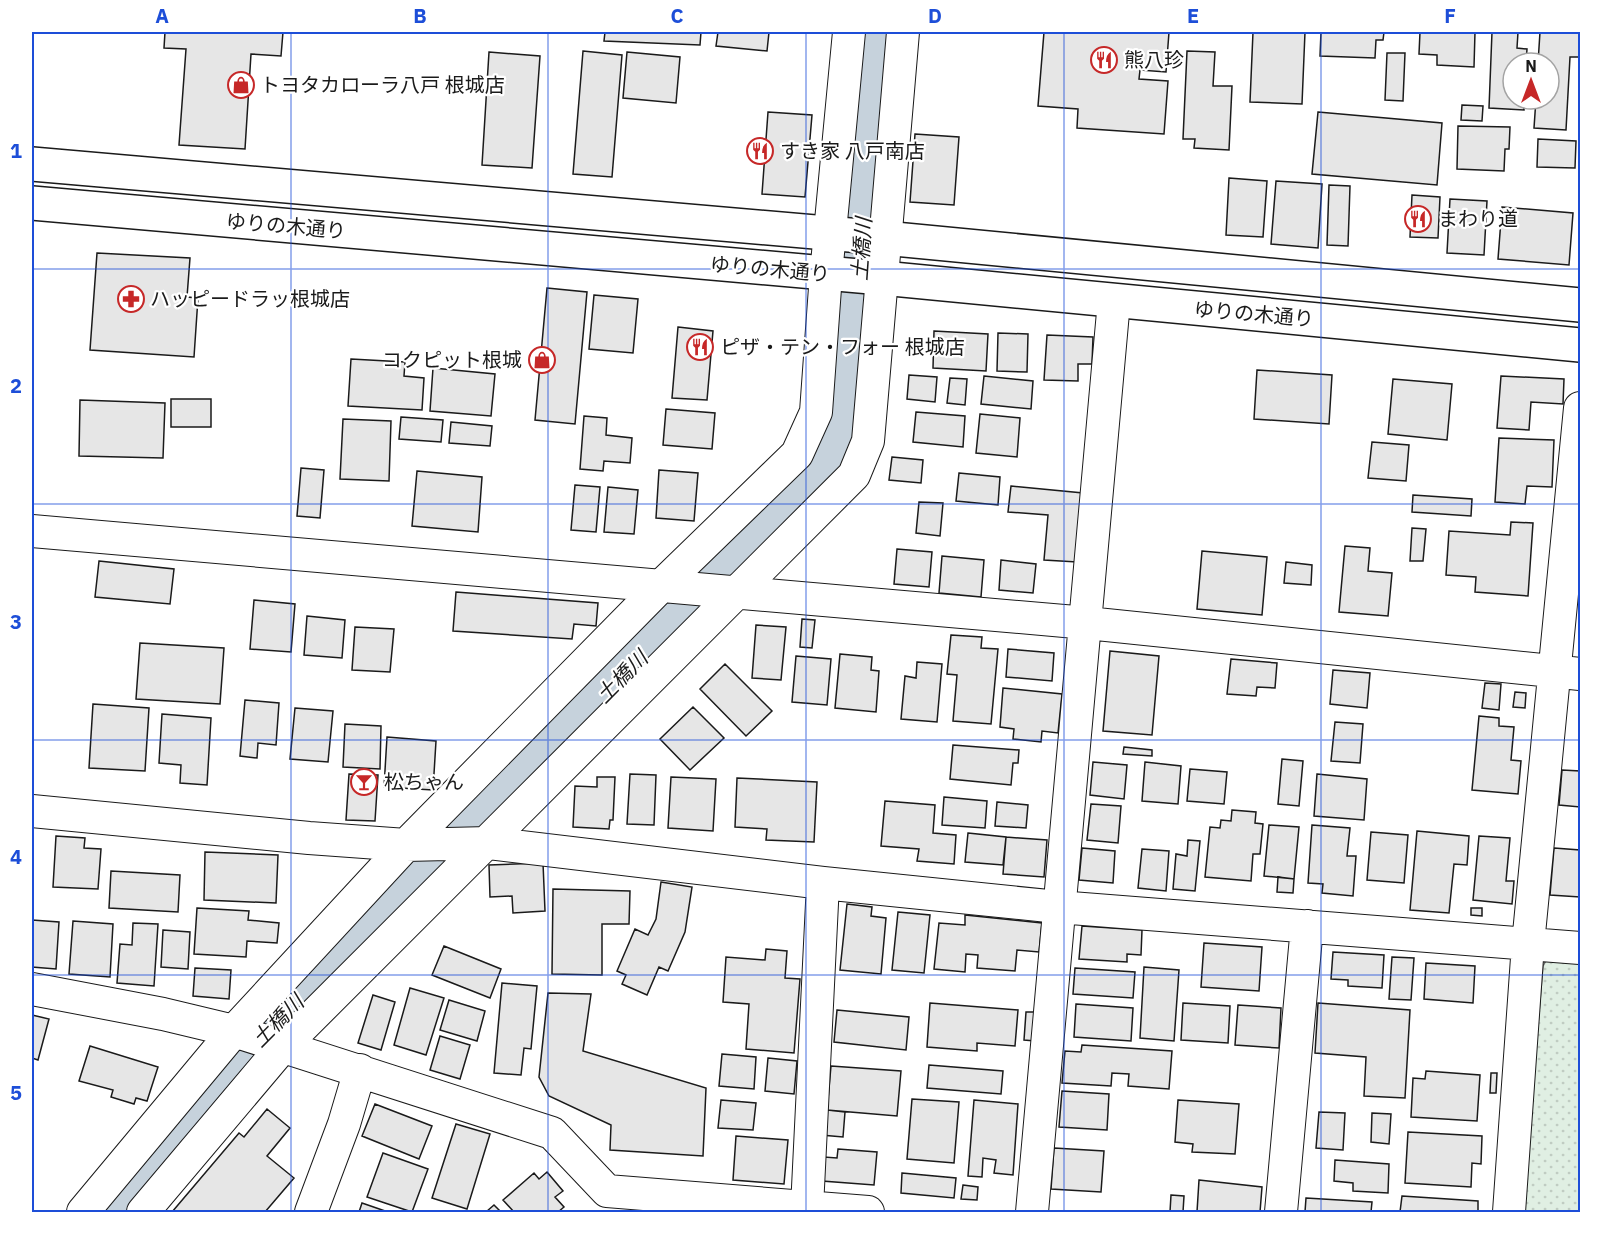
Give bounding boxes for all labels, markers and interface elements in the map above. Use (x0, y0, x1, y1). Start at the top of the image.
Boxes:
text: A (155, 2, 169, 29)
text: B (413, 2, 427, 29)
text: C (670, 2, 684, 29)
text: D (928, 2, 942, 29)
text: E (1187, 2, 1199, 29)
text: F (1444, 2, 1456, 29)
restaurant icon: 熊八珍 (1089, 45, 1119, 75)
place label: 熊八珍 (1124, 46, 1184, 73)
north arrow (1501, 51, 1561, 111)
text: N (1525, 56, 1537, 76)
shop icon: トヨタカローラ八戸 根城店 (226, 70, 256, 100)
place label: トヨタカローラ八戸 根城店 (260, 71, 505, 98)
restaurant icon: すき家 八戸南店 (745, 136, 775, 166)
text: 1 (10, 137, 22, 164)
place label: すき家 八戸南店 (780, 137, 925, 164)
restaurant icon: まわり道 (1403, 204, 1433, 234)
place label: まわり道 (1438, 205, 1518, 232)
street label: ゆりの木通り (225, 207, 347, 244)
water label: 土橋川 (845, 215, 877, 281)
street label: ゆりの木通り (709, 250, 831, 287)
pharmacy icon: ハッピードラッ根城店 (116, 284, 146, 314)
place label: ハッピードラッ根城店 (150, 285, 350, 312)
street label: ゆりの木通り (1193, 295, 1315, 332)
restaurant icon: ピザ・テン・フォー 根城店 (685, 332, 715, 362)
place label: ピザ・テン・フォー 根城店 (720, 333, 965, 360)
shop icon: コクピット根城 (527, 345, 557, 375)
place label: コクピット根城 (382, 346, 522, 373)
text: 2 (10, 372, 22, 399)
text: 3 (10, 608, 22, 635)
water label: 土橋川 (589, 643, 655, 708)
bar icon: 松ちゃん (349, 767, 379, 797)
place label: 松ちゃん (384, 768, 464, 795)
text: 4 (10, 843, 22, 870)
water label: 土橋川 (245, 987, 311, 1052)
text: 5 (10, 1079, 22, 1106)

